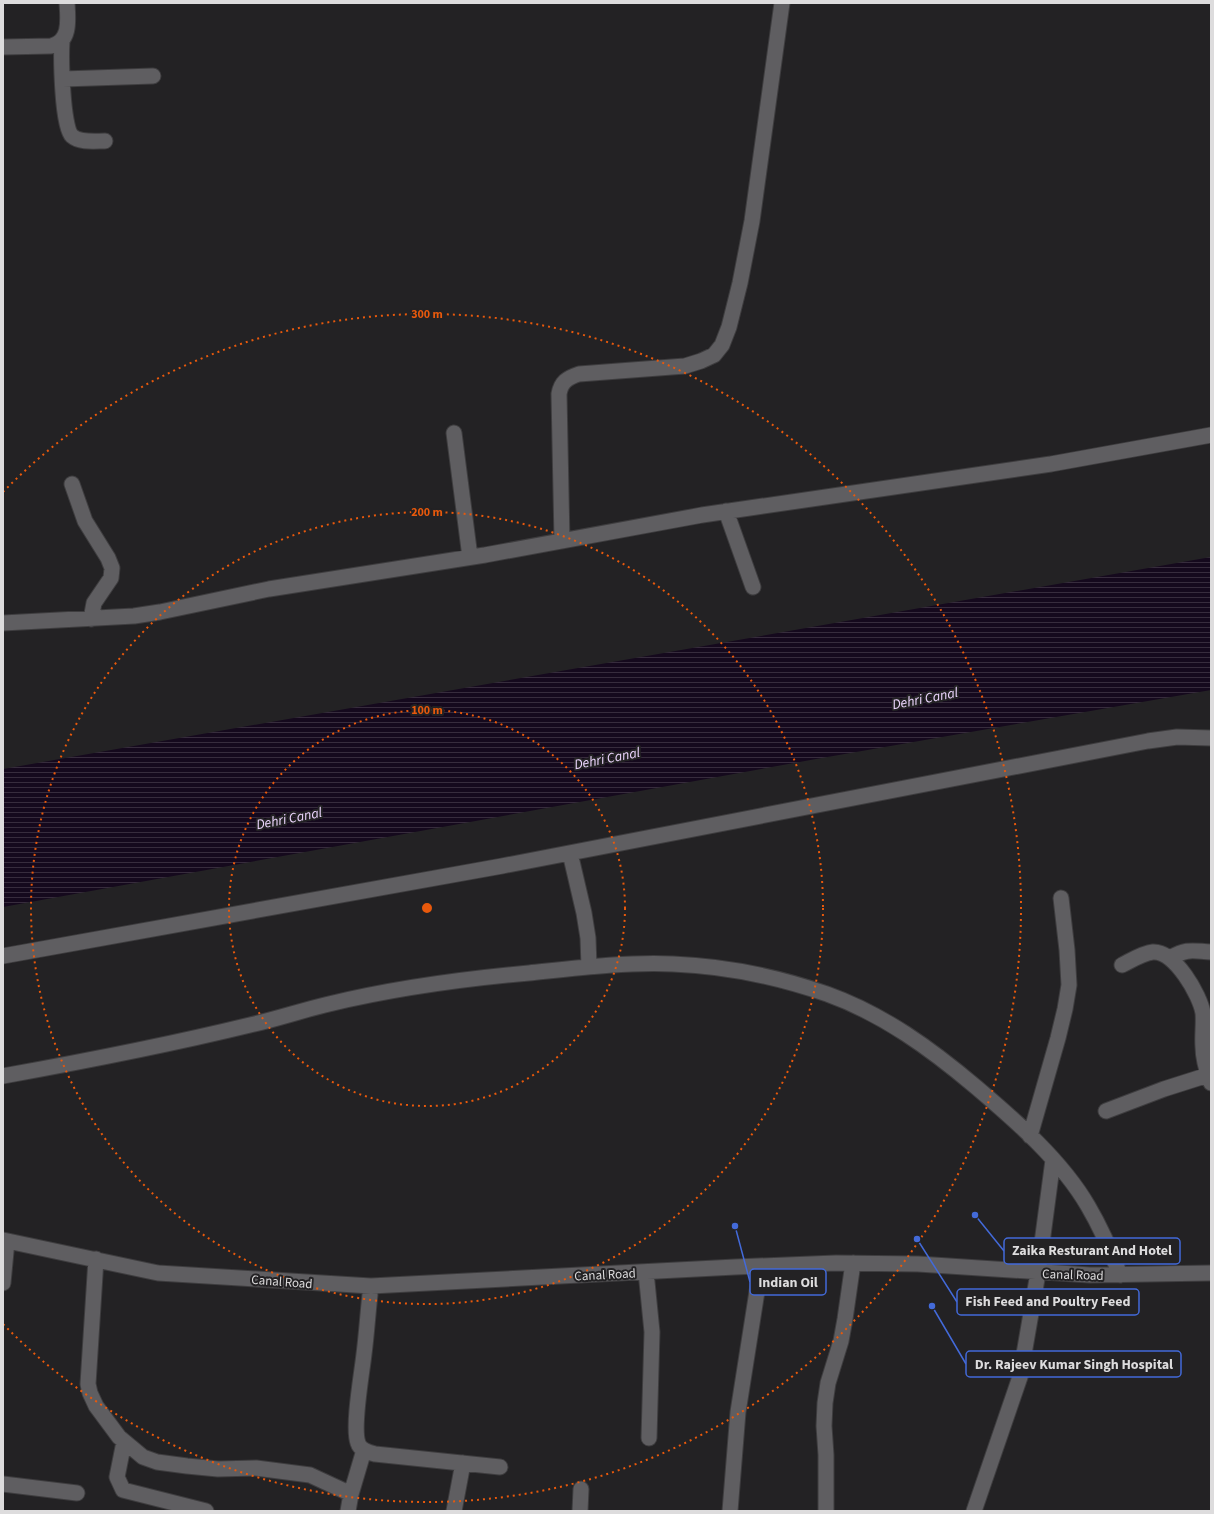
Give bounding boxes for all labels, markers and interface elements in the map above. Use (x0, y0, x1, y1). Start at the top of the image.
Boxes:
text: 300 m (411, 306, 443, 323)
text: 200 m (411, 504, 443, 521)
water label: Dehri Canal (890, 683, 960, 715)
text: 100 m (411, 702, 443, 719)
water label: Dehri Canal (572, 743, 642, 775)
water label: Dehri Canal (254, 803, 324, 835)
centre of rings (420, 901, 434, 915)
callout: Zaika Resturant And Hotel (1004, 1238, 1180, 1264)
text: Zaika Resturant And Hotel (1012, 1241, 1172, 1261)
street label: Canal Road (574, 1264, 636, 1286)
street label: Canal Road (1042, 1265, 1104, 1285)
callout: Indian Oil (750, 1269, 826, 1295)
street label: Canal Road (251, 1271, 313, 1293)
text: Indian Oil (758, 1273, 818, 1293)
callout: Fish Feed and Poultry Feed (957, 1289, 1139, 1315)
text: Fish Feed and Poultry Feed (965, 1292, 1131, 1312)
callout: Dr. Rajeev Kumar Singh Hospital (966, 1351, 1181, 1377)
text: Dr. Rajeev Kumar Singh Hospital (975, 1355, 1173, 1375)

